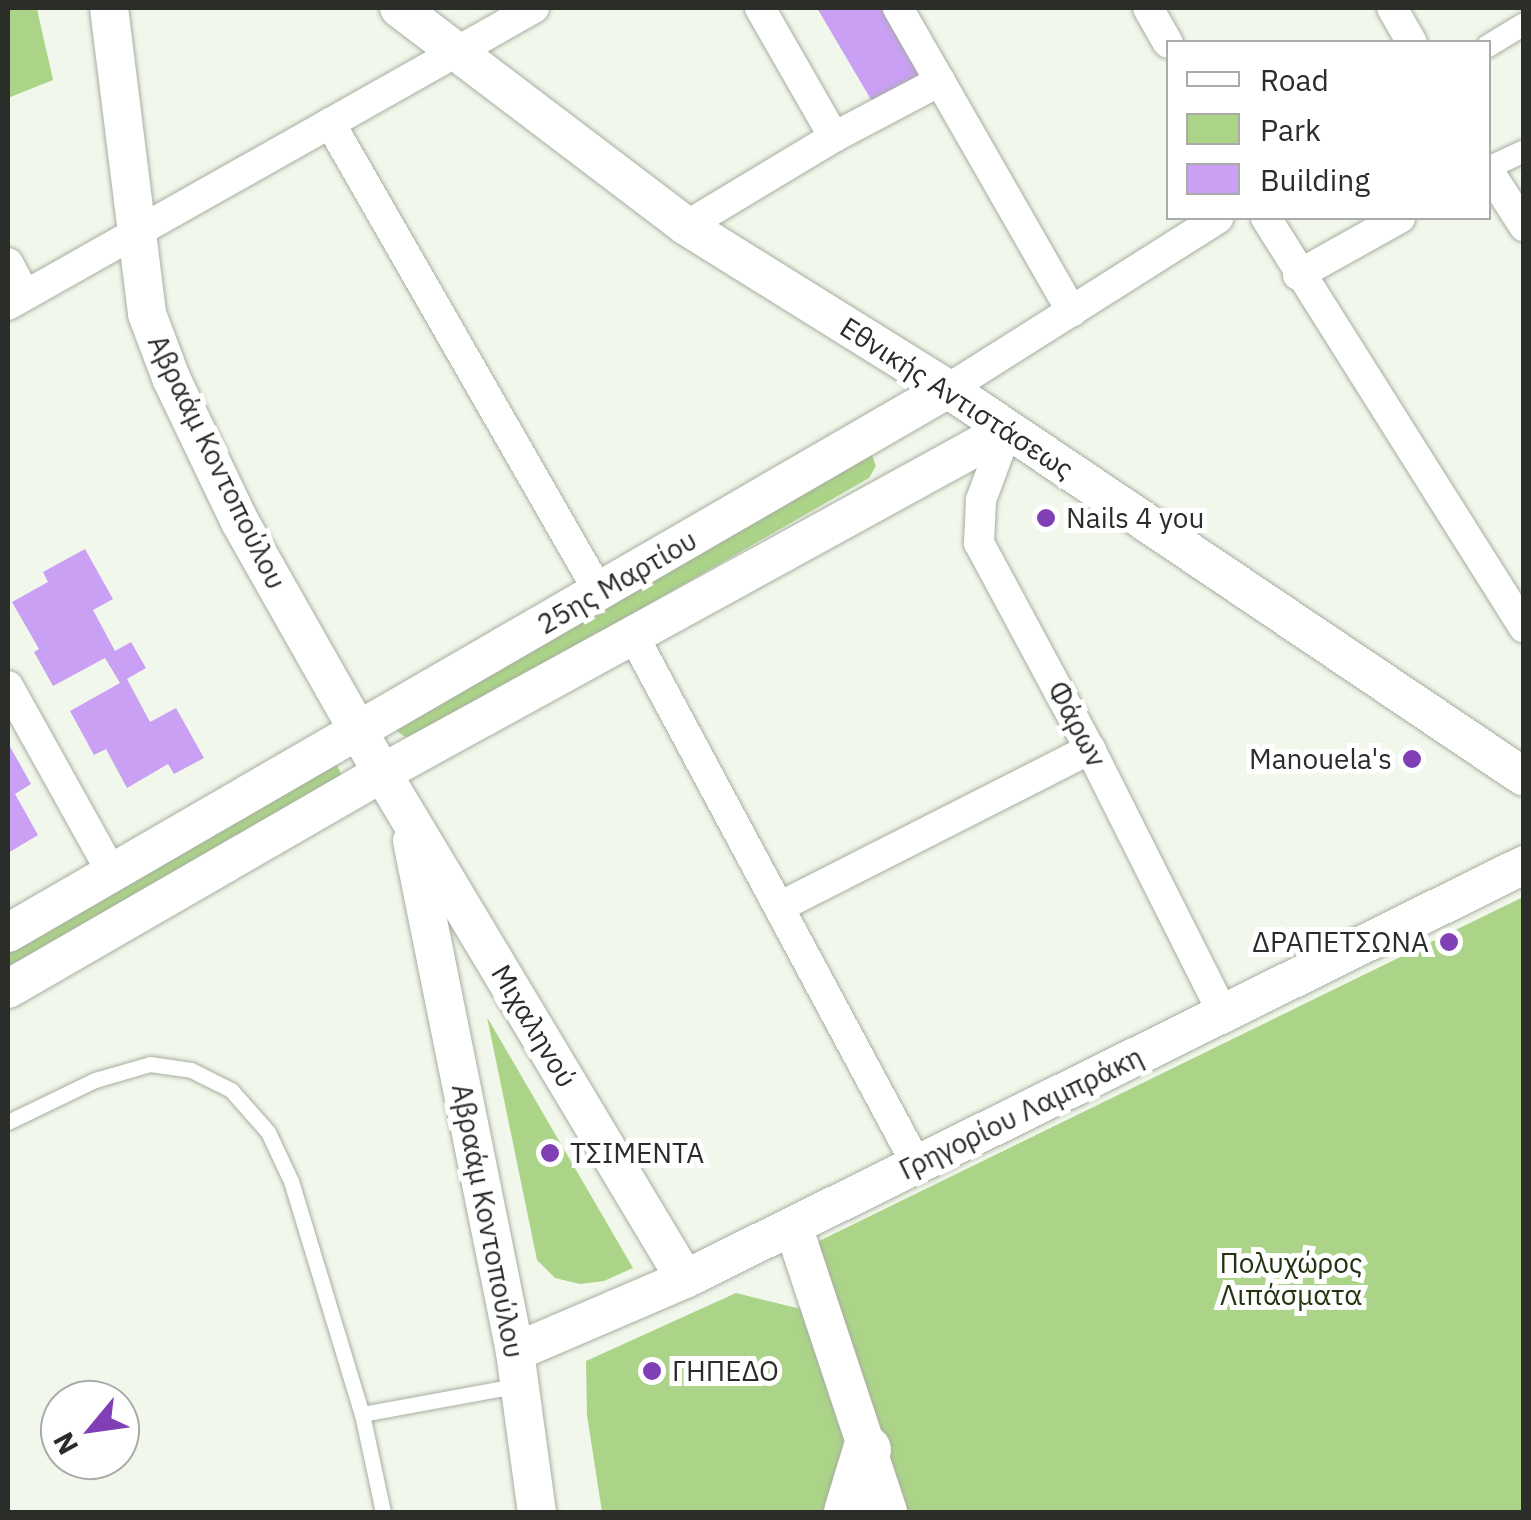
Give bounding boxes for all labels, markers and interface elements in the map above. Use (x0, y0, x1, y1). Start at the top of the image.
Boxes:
legend (1166, 40, 1491, 220)
text: Road (1260, 60, 1329, 99)
text: Park (1260, 110, 1321, 149)
text: Building (1260, 160, 1370, 199)
street label: Εθνικής Αντιστάσεως (834, 310, 1080, 486)
street label: Αβραάμ Κοντοπούλου (141, 329, 293, 595)
place label: Nails 4 you (1066, 501, 1204, 535)
marker: Nails 4 you (1035, 507, 1057, 529)
street label: 25ης Μαρτίου (531, 523, 703, 641)
street label: Φάρων (1041, 675, 1113, 773)
place label: Manouela's (1249, 742, 1392, 776)
marker: Manouela's (1401, 748, 1423, 770)
place label: ΔΡΑΠΕΤΣΩΝΑ (1252, 925, 1429, 959)
marker: ΔΡΑΠΕΤΣΩΝΑ (1438, 931, 1460, 953)
street label: Μιχαληνού (484, 959, 584, 1093)
street label: Γρηγορίου Λαμπράκη (894, 1039, 1148, 1187)
street label: Αβραάμ Κοντοπούλου (445, 1081, 531, 1361)
place label: ΤΣΙΜΕΝΤΑ (570, 1136, 704, 1170)
marker: ΤΣΙΜΕΝΤΑ (539, 1142, 561, 1164)
park label: Πολυχώρος Λιπάσματα (1219, 1246, 1363, 1312)
place label: ΓΗΠΕΔΟ (672, 1354, 779, 1388)
marker: ΓΗΠΕΔΟ (641, 1360, 663, 1382)
north arrow (40, 1380, 140, 1480)
text: N (44, 1426, 86, 1462)

